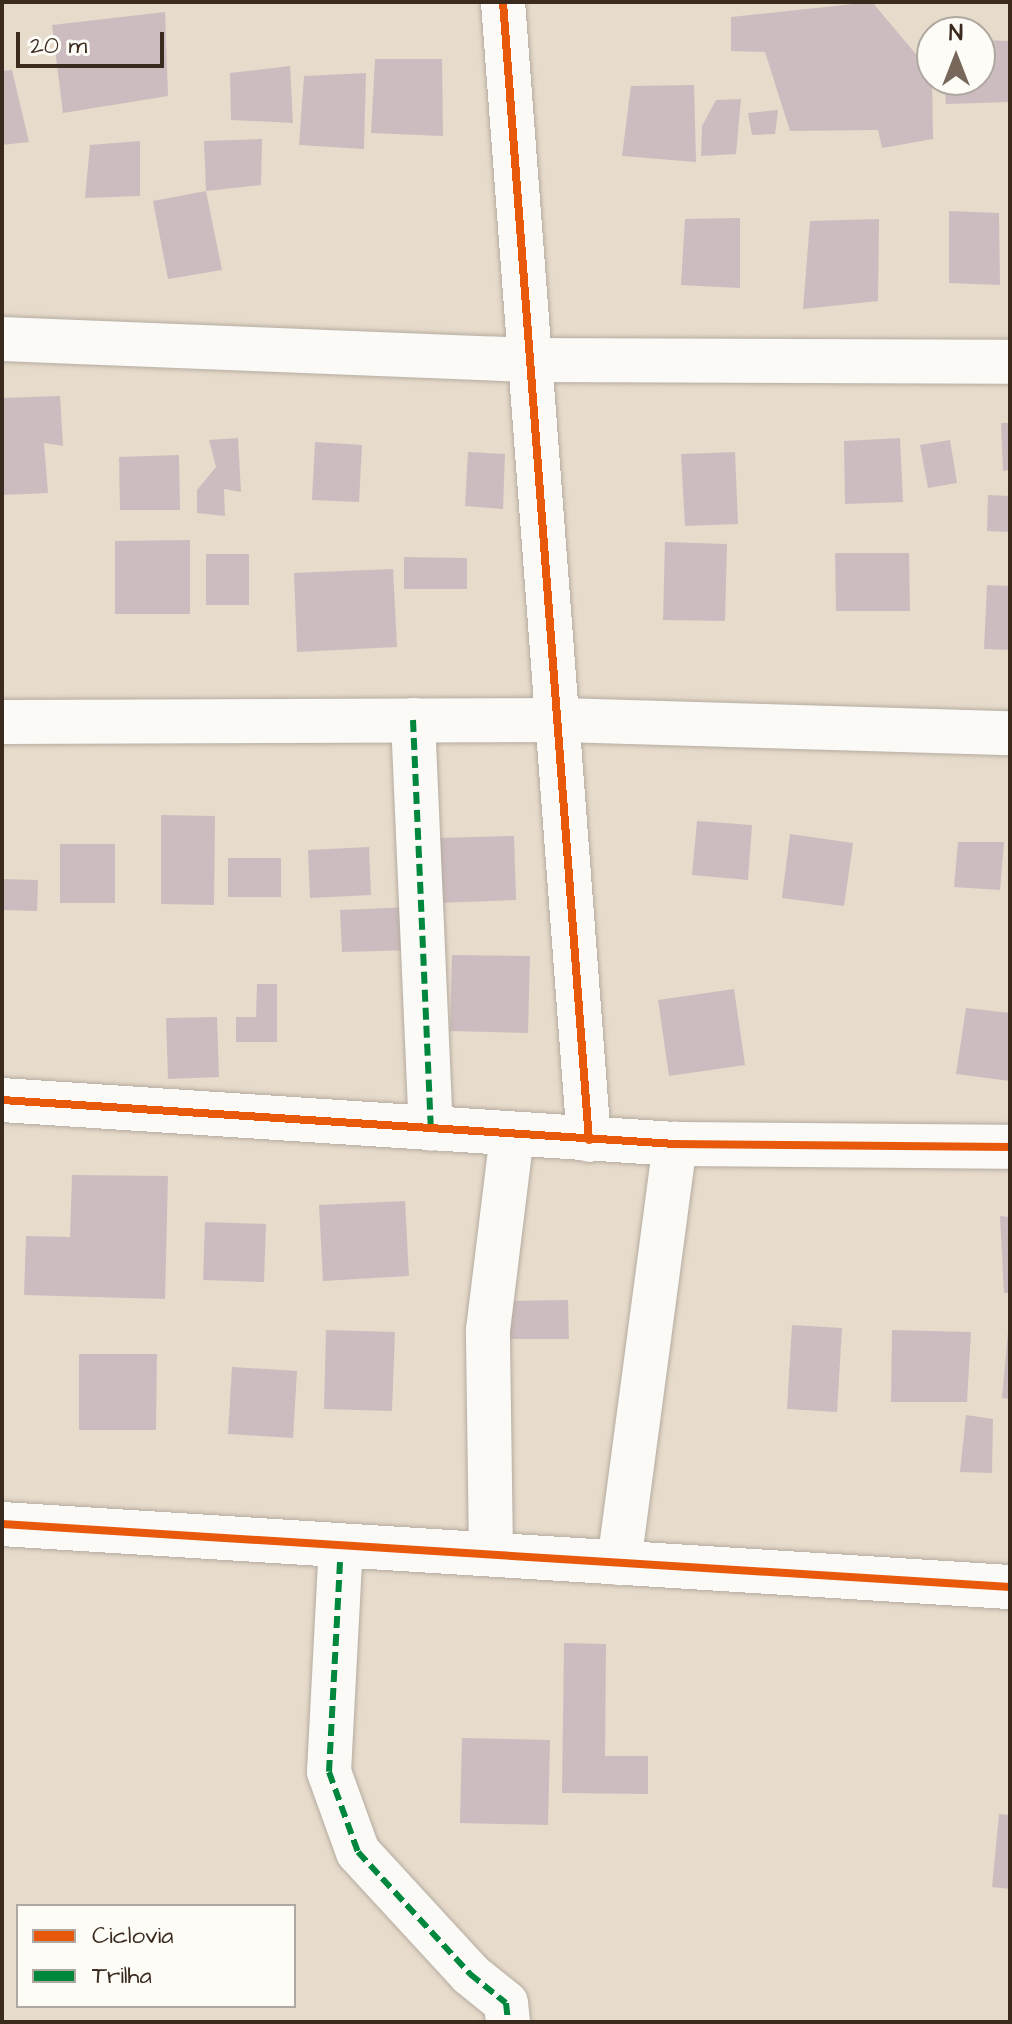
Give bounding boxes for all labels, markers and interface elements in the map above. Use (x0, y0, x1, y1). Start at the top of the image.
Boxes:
scale bar (20, 16, 168, 66)
north arrow (916, 16, 996, 96)
text: N (949, 18, 963, 49)
text: 20 m (30, 29, 87, 63)
legend (16, 1904, 296, 2008)
text: Ciclovia (92, 1919, 173, 1953)
text: Trilha (92, 1959, 152, 1993)

